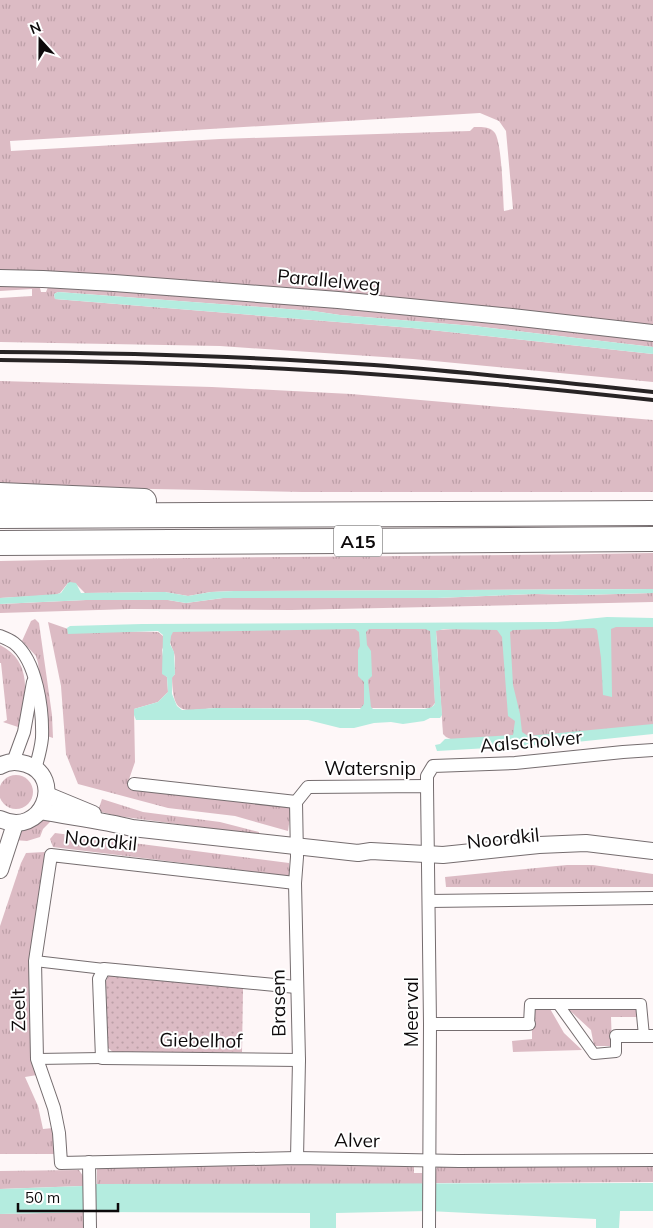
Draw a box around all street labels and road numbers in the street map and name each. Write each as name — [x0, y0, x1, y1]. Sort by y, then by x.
street label: Parallelweg — [276, 264, 382, 296]
road number: A15 — [334, 526, 382, 556]
street label: Aalscholver — [479, 725, 583, 757]
street label: Watersnip — [324, 756, 416, 780]
street label: Noordkil — [465, 822, 541, 854]
street label: Noordkil — [63, 824, 139, 856]
street label: Brasem — [265, 969, 291, 1037]
street label: Meerval — [399, 977, 423, 1047]
street label: Zeelt — [6, 988, 30, 1032]
street label: Giebelhof — [159, 1027, 243, 1053]
street label: Alver — [334, 1128, 380, 1152]

